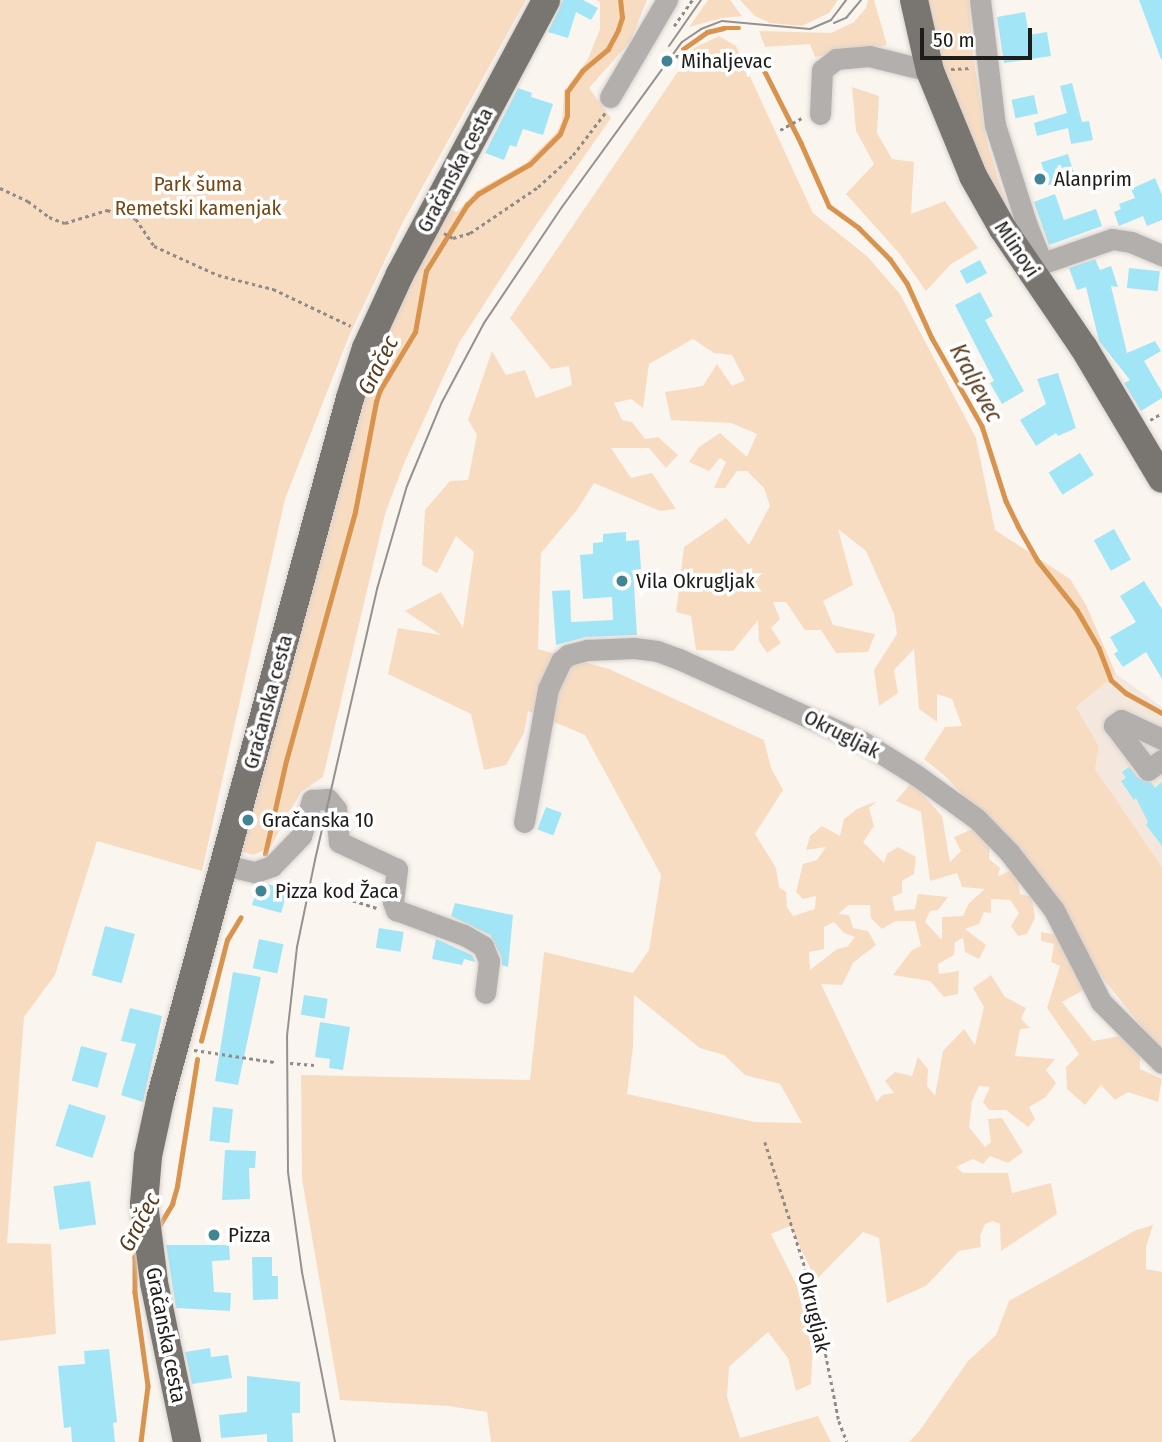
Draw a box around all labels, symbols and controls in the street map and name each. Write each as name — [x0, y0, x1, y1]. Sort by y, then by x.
scale bar — [924, 14, 1036, 58]
text: 50 m — [933, 27, 975, 53]
place label: Mihaljevac — [681, 48, 772, 74]
marker: Mihaljevac — [659, 53, 675, 69]
street label: Gračanska cesta — [412, 103, 498, 237]
place label: Alanprim — [1054, 166, 1132, 192]
park label: Park šuma Remetski kamenjak — [115, 171, 281, 221]
marker: Alanprim — [1032, 171, 1048, 187]
street label: Mlinovi — [989, 216, 1045, 282]
water label: Gračec — [352, 331, 404, 399]
water label: Kraljevec — [944, 339, 1008, 427]
place label: Vila Okrugljak — [636, 568, 755, 594]
marker: Vila Okrugljak — [614, 573, 630, 589]
street label: Gračanska cesta — [238, 632, 298, 772]
street label: Okrugljak — [800, 704, 884, 764]
place label: Gračanska 10 — [262, 807, 374, 833]
marker: Gračanska 10 — [240, 812, 256, 828]
place label: Pizza kod Žaca — [275, 878, 399, 904]
marker: Pizza kod Žaca — [253, 883, 269, 899]
water label: Gračec — [112, 1188, 166, 1256]
place label: Pizza — [228, 1222, 271, 1248]
marker: Pizza — [206, 1227, 222, 1243]
street label: Gračanska cesta — [140, 1265, 192, 1405]
street label: Okrugljak — [792, 1269, 836, 1355]

